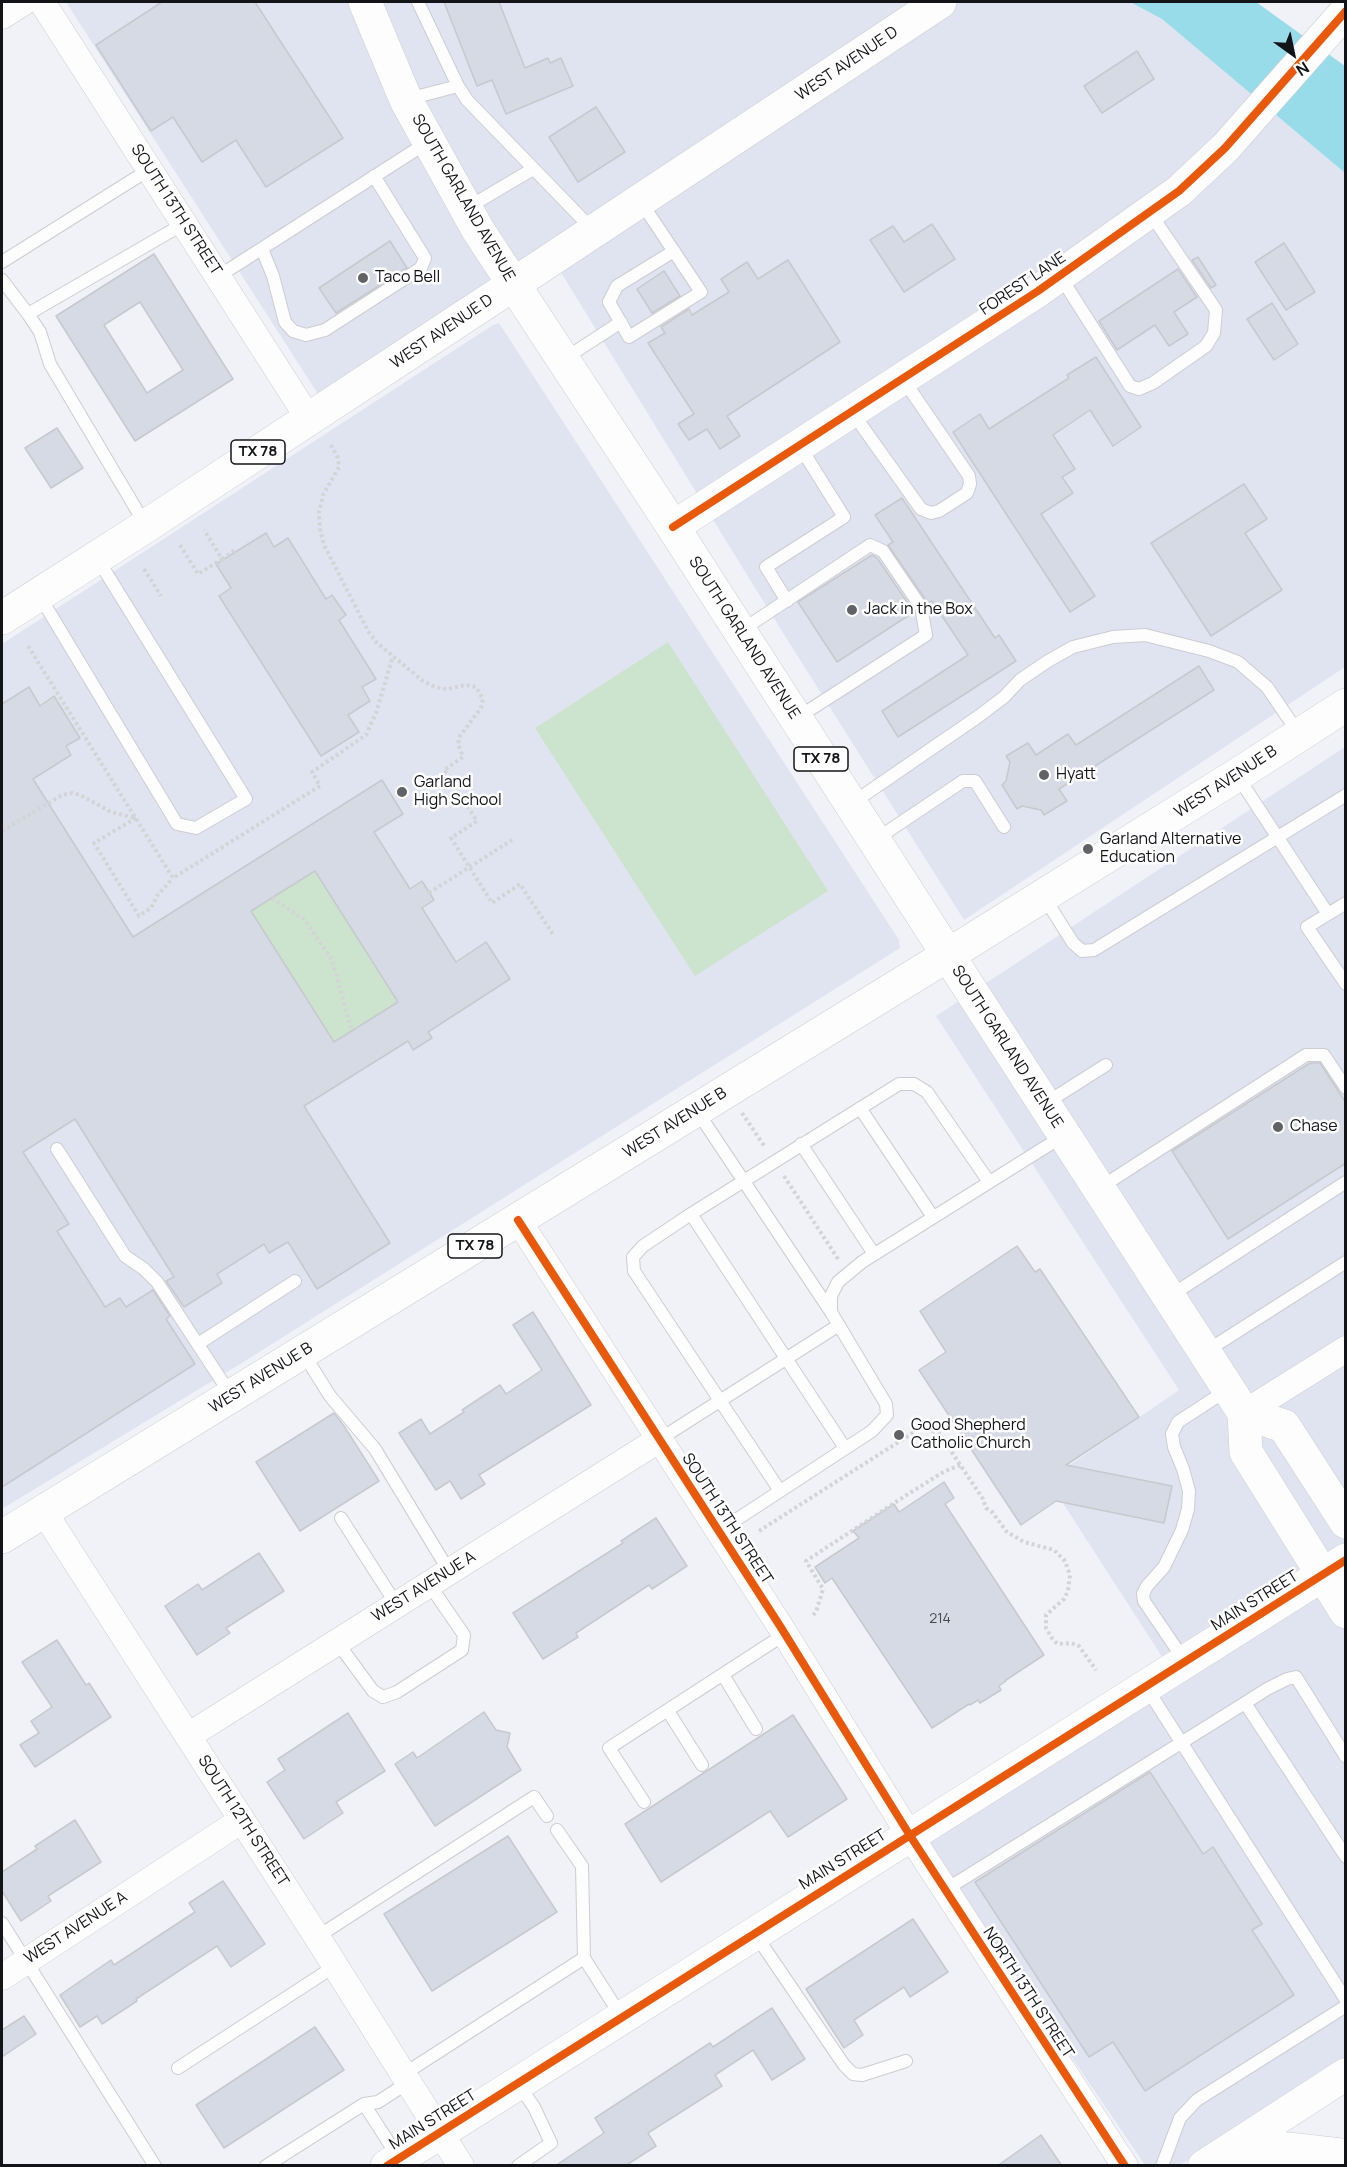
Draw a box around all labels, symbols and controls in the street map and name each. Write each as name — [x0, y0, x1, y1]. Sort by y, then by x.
street label: WEST AVENUE D — [792, 23, 902, 105]
north arrow — [1263, 24, 1323, 84]
text: N — [1292, 57, 1314, 81]
street label: SOUTH GARLAND AVENUE — [407, 111, 519, 285]
street label: SOUTH 13TH STREET — [126, 141, 226, 279]
street label: FOREST LANE — [976, 248, 1070, 320]
place label: Taco Bell — [375, 268, 440, 288]
marker: Taco Bell — [356, 271, 370, 285]
street label: WEST AVENUE D — [387, 291, 497, 373]
road number: TX 78 — [231, 440, 285, 464]
street label: SOUTH GARLAND AVENUE — [684, 553, 804, 723]
place label: Jack in the Box — [864, 600, 973, 620]
marker: Jack in the Box — [845, 603, 859, 617]
street label: WEST AVENUE B — [1171, 742, 1281, 822]
road number: TX 78 — [794, 747, 848, 771]
place label: Hyatt — [1056, 765, 1096, 785]
marker: Hyatt — [1037, 768, 1051, 782]
place label: Garland High School — [414, 773, 502, 811]
marker: Garland High School — [395, 785, 409, 799]
place label: Garland Alternative Education — [1100, 830, 1241, 868]
marker: Garland Alternative Education — [1081, 842, 1095, 856]
street label: SOUTH GARLAND AVENUE — [947, 962, 1067, 1132]
street label: WEST AVENUE B — [620, 1083, 730, 1163]
place label: Chase — [1290, 1117, 1338, 1137]
marker: Chase — [1271, 1120, 1285, 1134]
road number: TX 78 — [448, 1234, 502, 1258]
street label: WEST AVENUE B — [206, 1338, 316, 1418]
place label: Good Shepherd Catholic Church — [911, 1416, 1031, 1454]
marker: Good Shepherd Catholic Church — [892, 1428, 906, 1442]
street label: SOUTH 13TH STREET — [677, 1450, 777, 1588]
street label: WEST AVENUE A — [369, 1547, 479, 1627]
street label: MAIN STREET — [1208, 1567, 1302, 1635]
house number: 214 — [929, 1611, 951, 1627]
street label: SOUTH 12TH STREET — [193, 1752, 293, 1890]
street label: MAIN STREET — [796, 1826, 890, 1894]
street label: WEST AVENUE A — [21, 1888, 131, 1968]
street label: NORTH 13TH STREET — [978, 1924, 1078, 2062]
street label: MAIN STREET — [386, 2086, 480, 2154]

